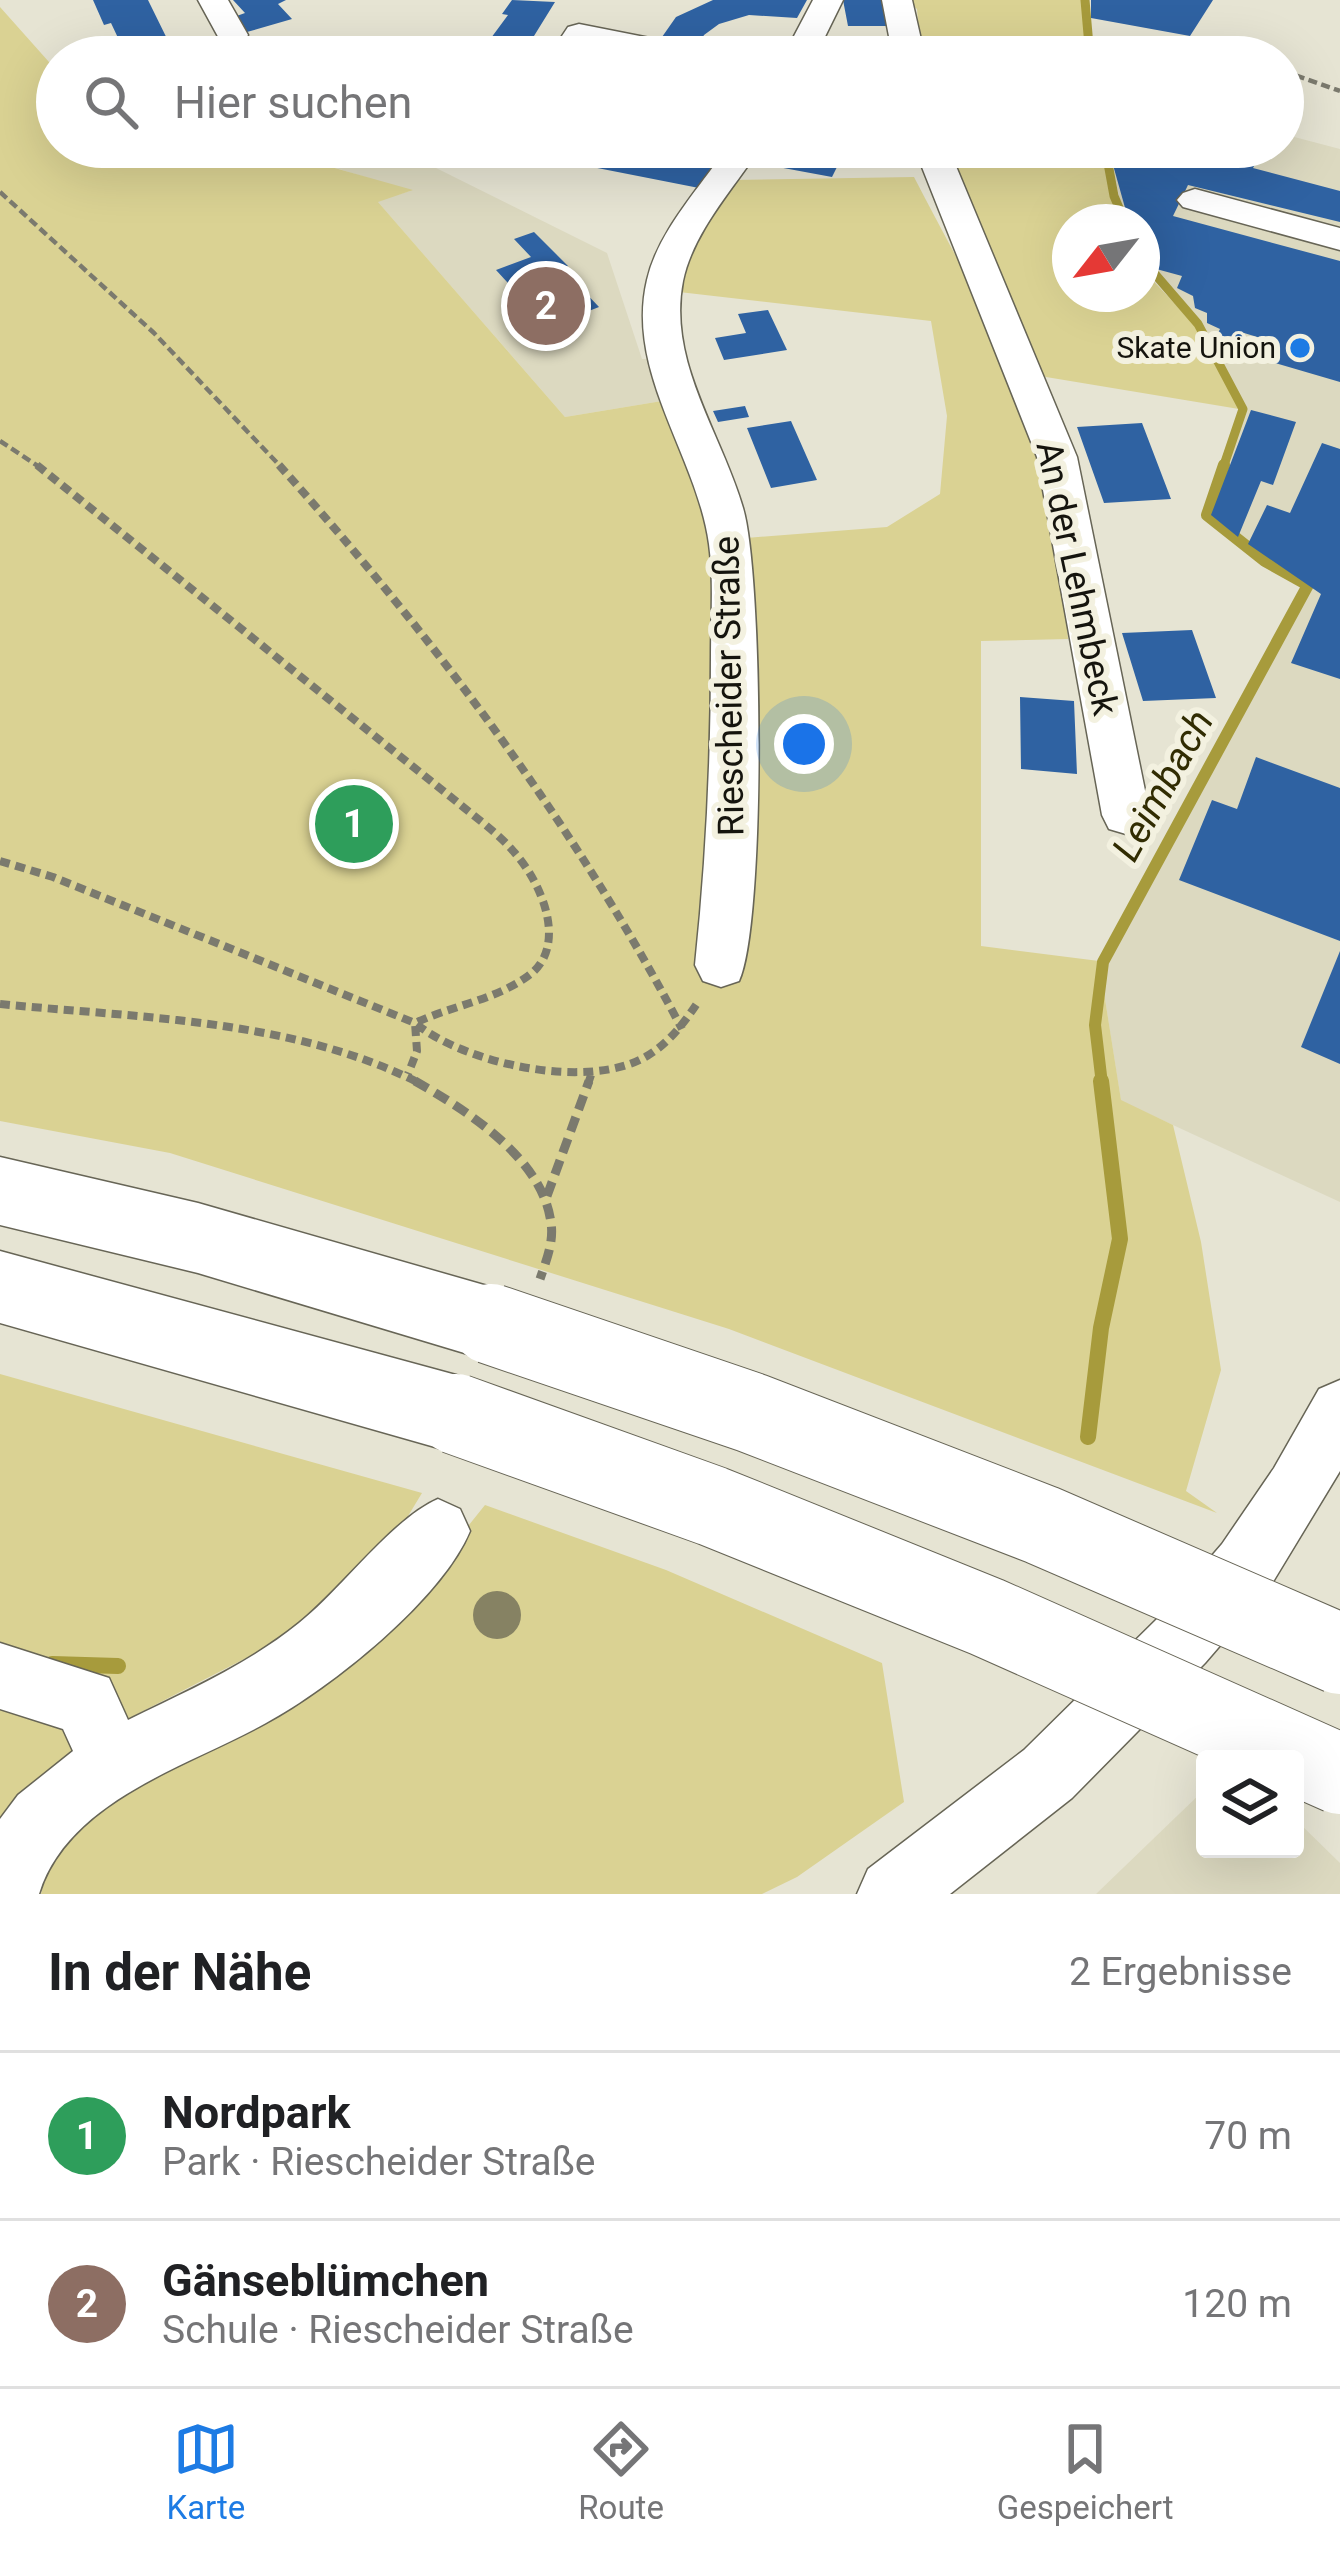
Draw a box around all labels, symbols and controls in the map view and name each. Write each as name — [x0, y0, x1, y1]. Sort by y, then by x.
search box — [36, 36, 1304, 168]
icon: search — [78, 69, 144, 135]
text: Hier suchen — [174, 76, 412, 129]
north arrow — [1052, 204, 1160, 312]
pin: 2 — [507, 261, 585, 351]
place label: Skate Union — [1117, 330, 1276, 365]
marker: Skate Union — [1287, 335, 1313, 361]
street label: An der Lehmbeck — [1027, 437, 1127, 720]
street label: Riescheider Straße — [705, 535, 753, 837]
water label: Leimbach — [1103, 702, 1223, 869]
your location — [774, 714, 834, 774]
pin: 1 — [315, 779, 393, 869]
map controls — [1196, 1750, 1304, 1858]
button: layers — [1196, 1750, 1304, 1858]
text: In der Nähe — [48, 1943, 311, 2002]
text: 2 Ergebnisse — [1069, 1949, 1292, 1995]
text: Nordpark — [162, 2086, 350, 2139]
text: 1 — [76, 2113, 98, 2159]
text: 70 m — [1204, 2113, 1292, 2159]
text: Park · Riescheider Straße — [162, 2139, 596, 2185]
text: Gänseblümchen — [162, 2254, 489, 2307]
text: 2 — [76, 2281, 98, 2327]
text: 120 m — [1182, 2281, 1292, 2327]
text: Schule · Riescheider Straße — [162, 2307, 634, 2353]
tab: Karte — [166, 2416, 245, 2527]
tab: Route — [578, 2416, 664, 2527]
tab: Gespeichert — [997, 2416, 1174, 2527]

